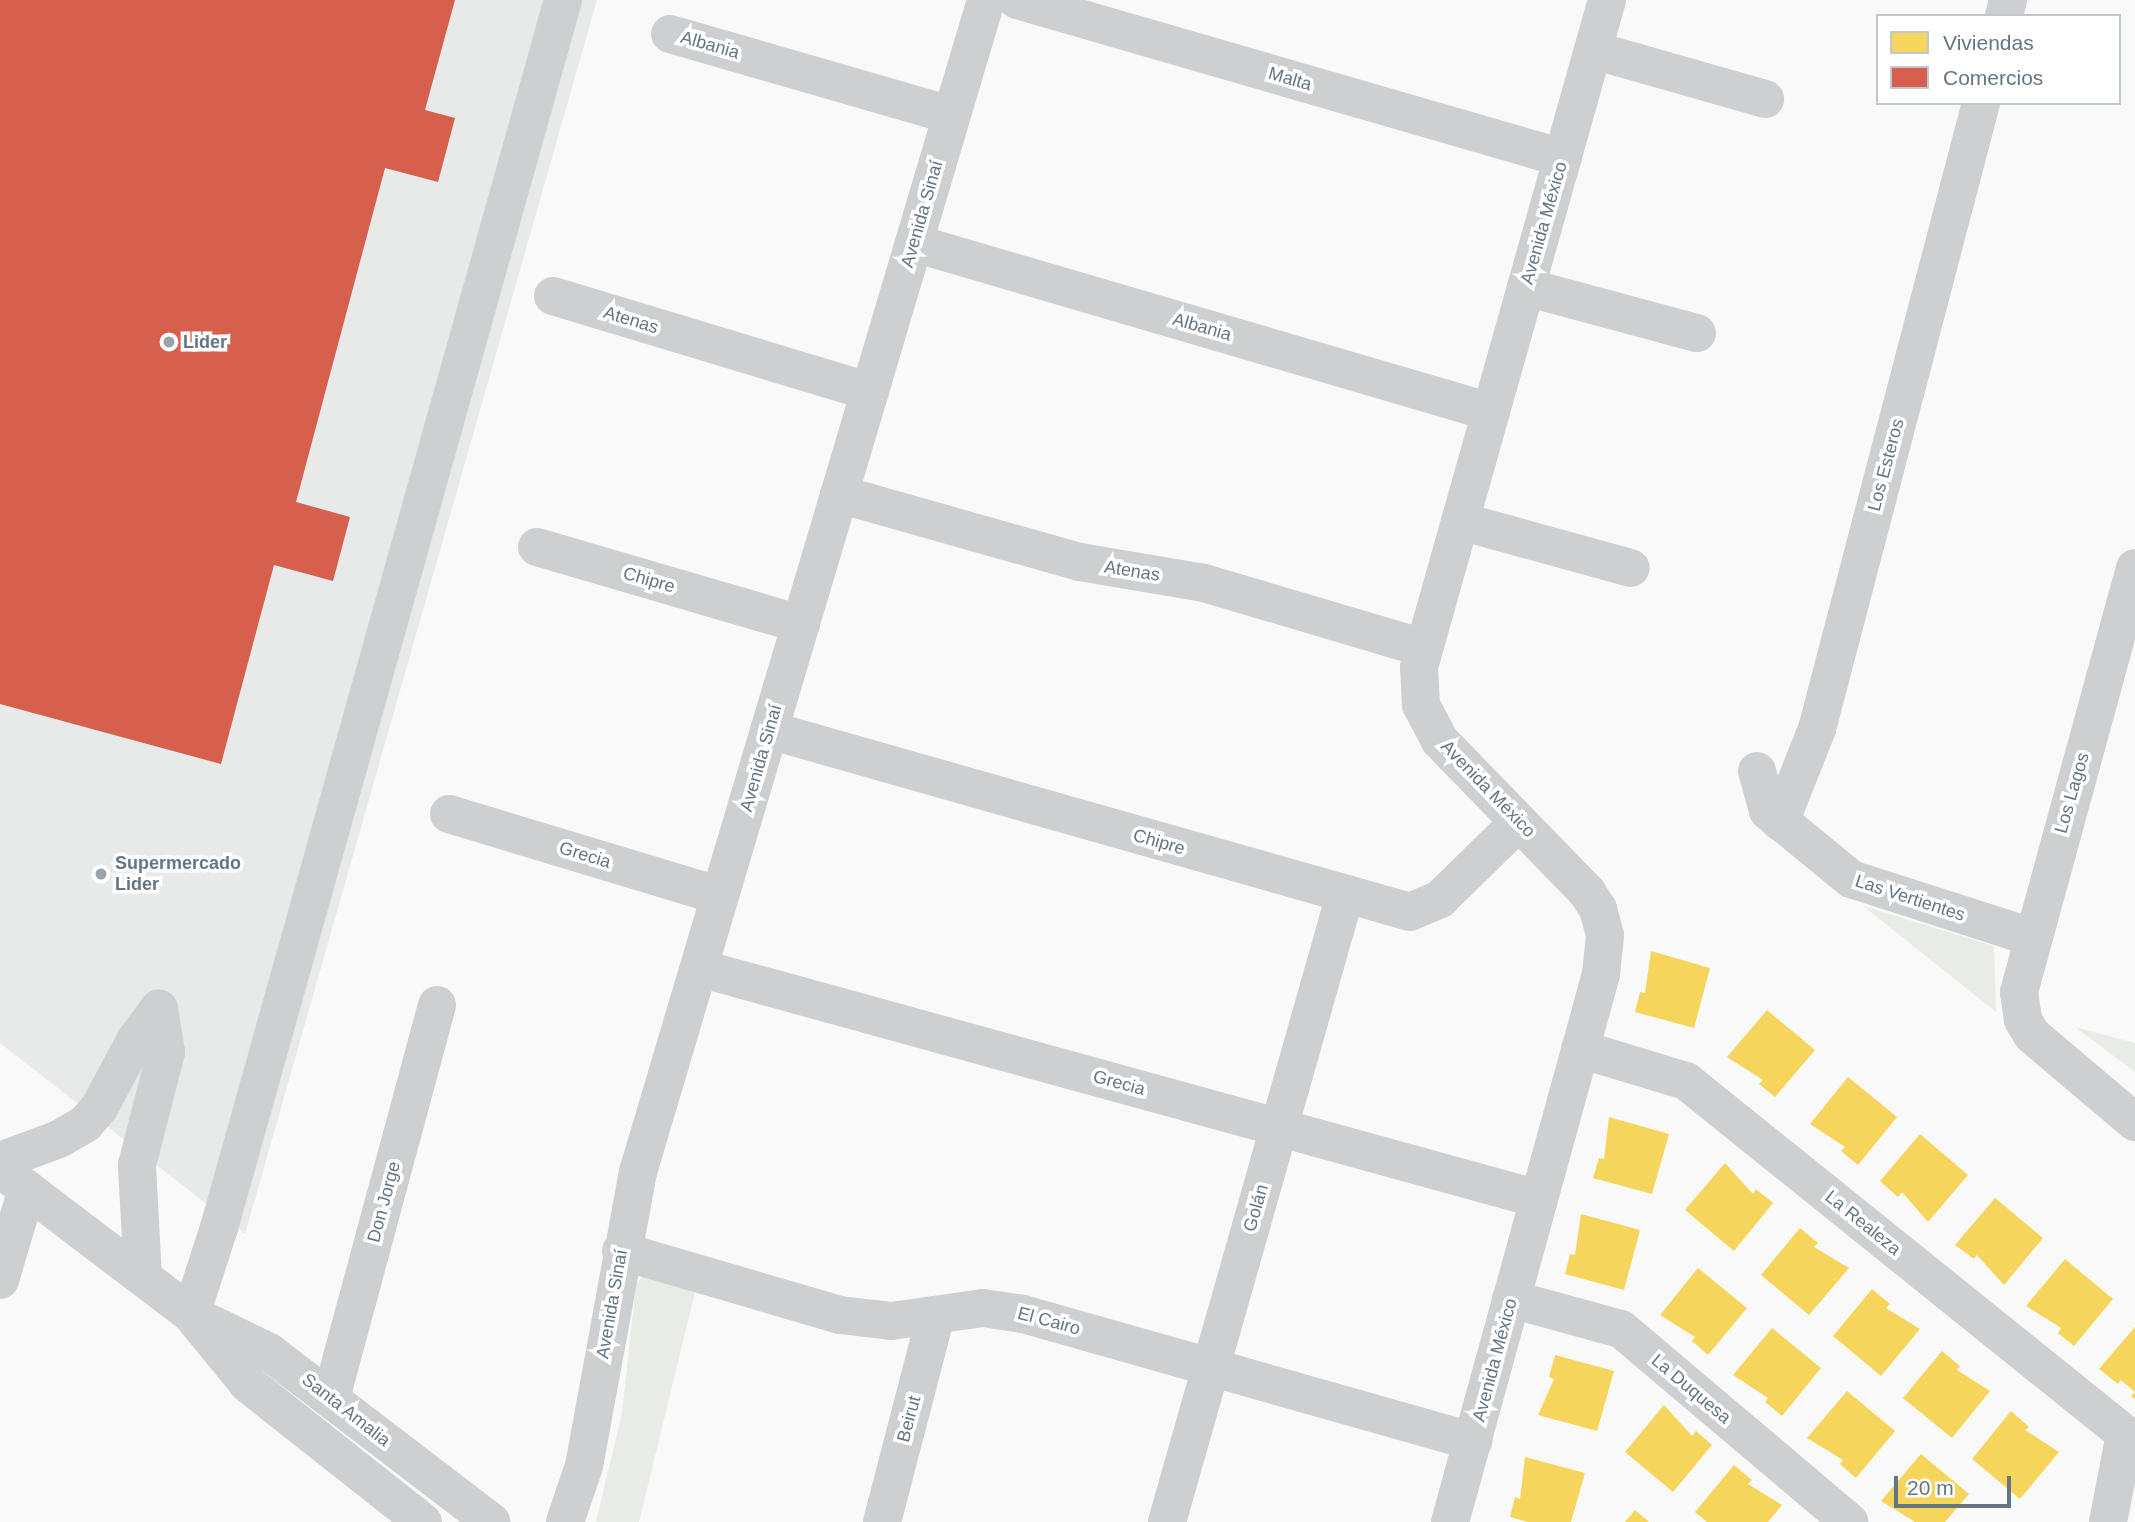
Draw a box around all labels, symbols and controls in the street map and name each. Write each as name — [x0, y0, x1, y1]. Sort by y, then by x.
legend — [1876, 14, 2121, 105]
street label: Albania — [678, 26, 742, 64]
text: Viviendas — [1943, 31, 2034, 54]
street label: Malta — [1266, 63, 1314, 95]
text: Comercios — [1943, 66, 2043, 89]
street label: Avenida Sinaí — [896, 158, 948, 270]
street label: Avenida México — [1516, 159, 1572, 287]
street label: Atenas — [601, 301, 661, 339]
street label: Albania — [1170, 308, 1234, 346]
place label: Lider — [183, 331, 227, 353]
marker: Lider — [161, 334, 177, 350]
street label: Los Esteros — [1863, 416, 1909, 514]
street label: Atenas — [1103, 556, 1161, 586]
street label: Chipre — [621, 562, 677, 598]
street label: Avenida Sinaí — [735, 702, 787, 814]
street label: Avenida México — [1436, 736, 1540, 842]
street label: Los Lagos — [2050, 750, 2094, 836]
street label: Chipre — [1131, 824, 1187, 860]
street label: Grecia — [556, 837, 614, 873]
place label: Supermercado Lider — [115, 853, 241, 896]
marker: Supermercado Lider — [93, 866, 109, 882]
street label: Las Vertientes — [1852, 870, 1968, 926]
street label: Grecia — [1091, 1066, 1147, 1100]
street label: Don Jorge — [363, 1159, 405, 1245]
street label: Golán — [1239, 1182, 1273, 1234]
street label: La Realeza — [1821, 1186, 1905, 1260]
street label: Avenida Sinaí — [592, 1248, 632, 1360]
street label: Avenida México — [1468, 1296, 1522, 1424]
street label: El Cairo — [1015, 1302, 1083, 1340]
street label: La Duquesa — [1647, 1350, 1735, 1428]
street label: Santa Amalia — [297, 1369, 395, 1451]
street label: Beirut — [892, 1393, 926, 1445]
scale bar — [1897, 1462, 2014, 1506]
text: 20 m — [1907, 1476, 1954, 1499]

